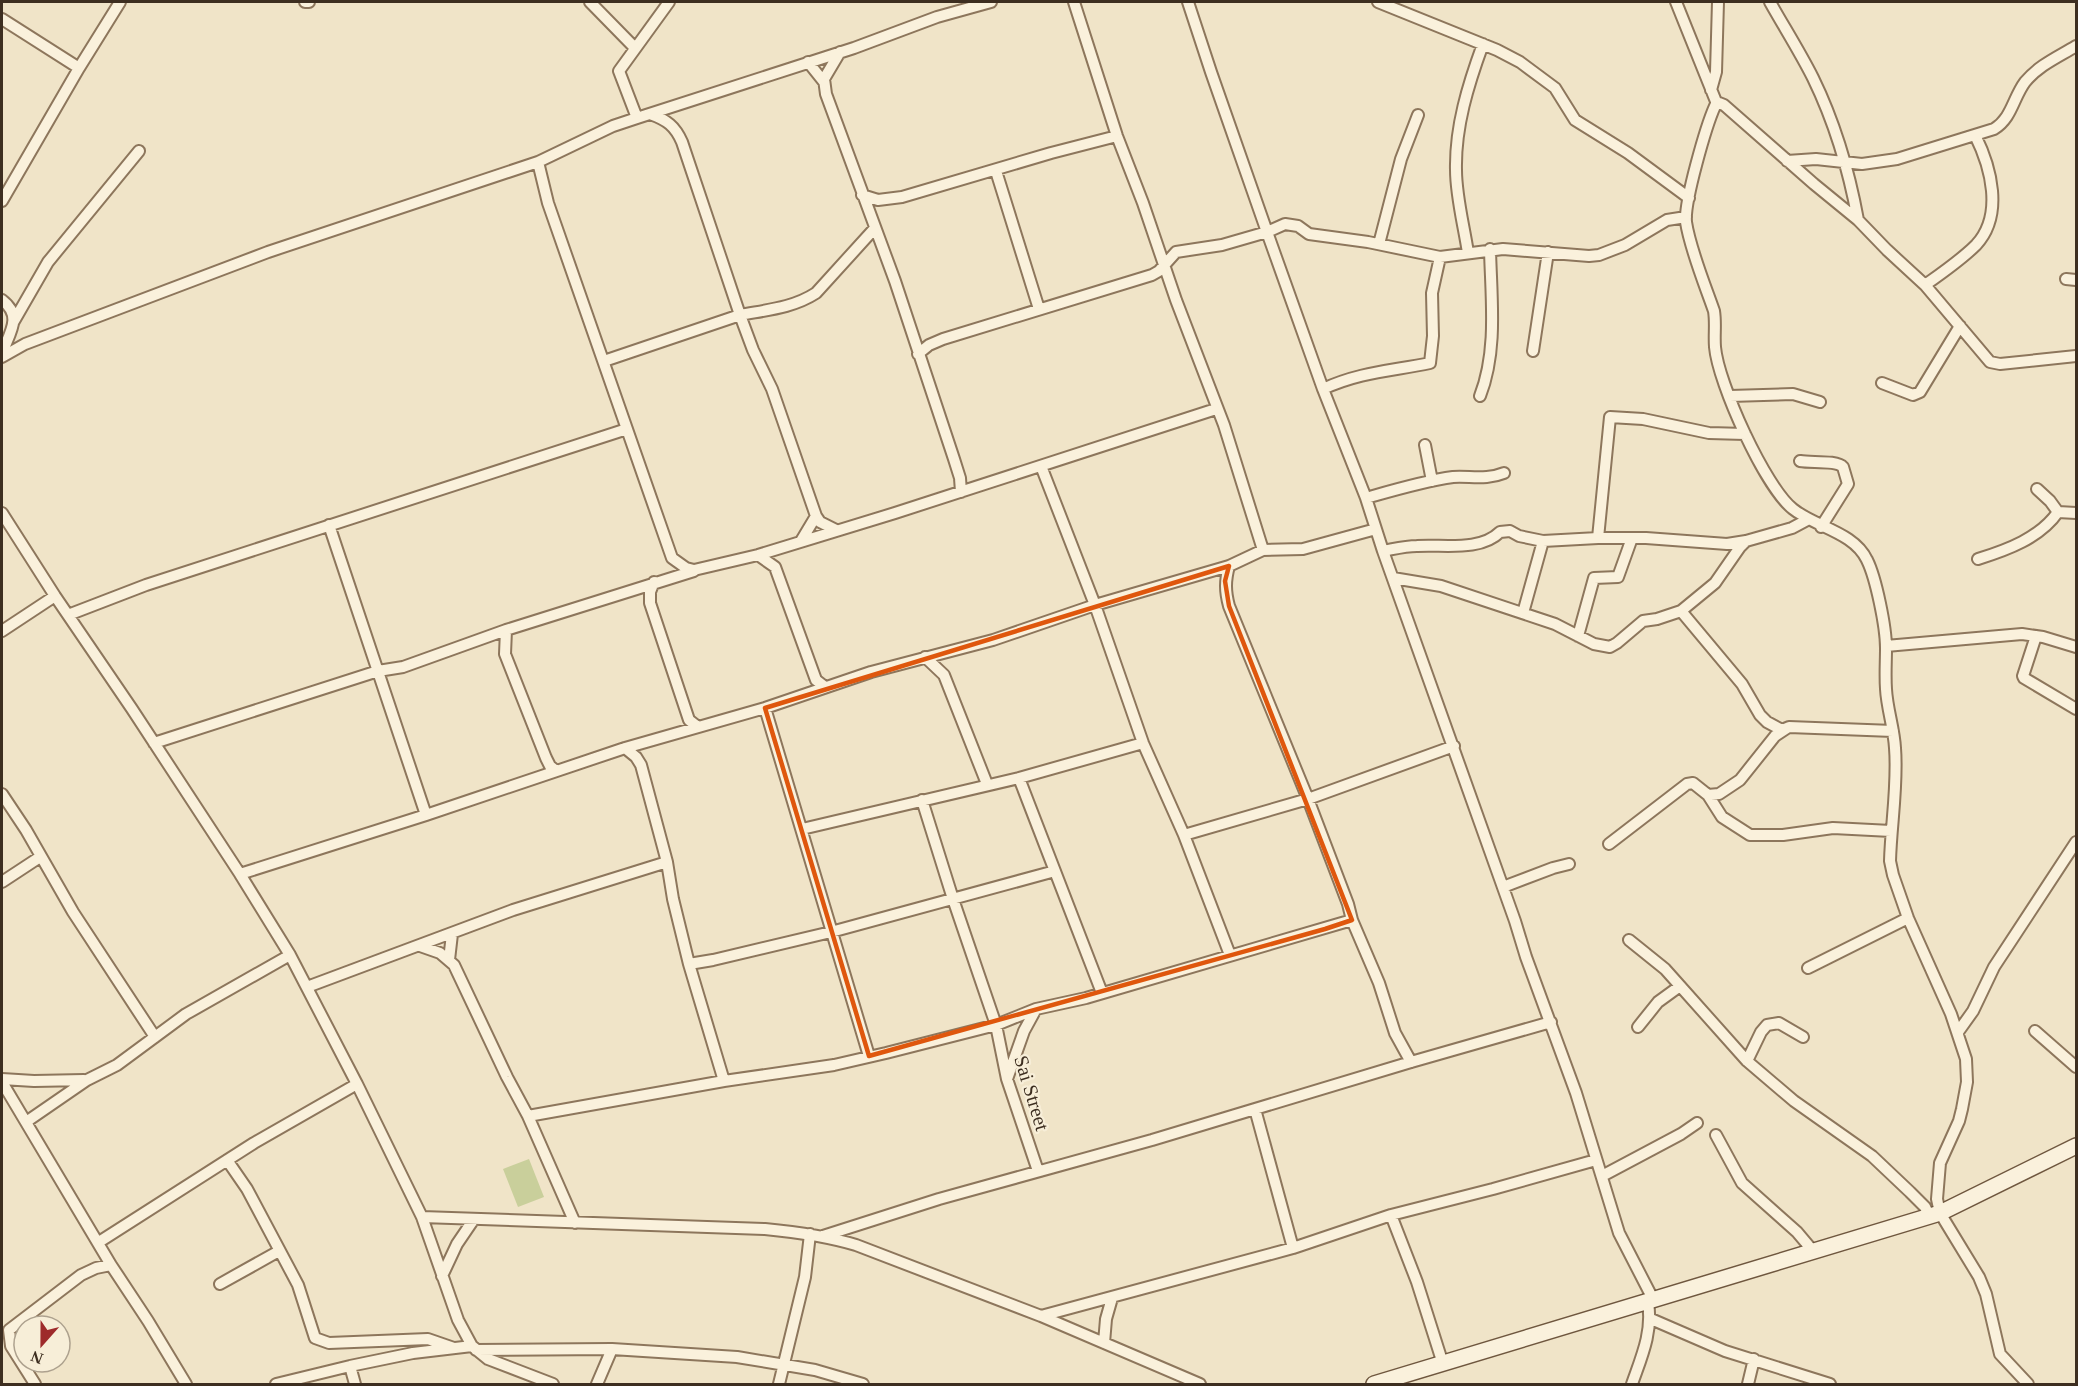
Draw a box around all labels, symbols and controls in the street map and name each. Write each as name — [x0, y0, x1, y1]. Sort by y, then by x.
street label: Sai Street — [1010, 1053, 1054, 1134]
north arrow — [12, 1314, 72, 1374]
text: N — [28, 1347, 45, 1368]

